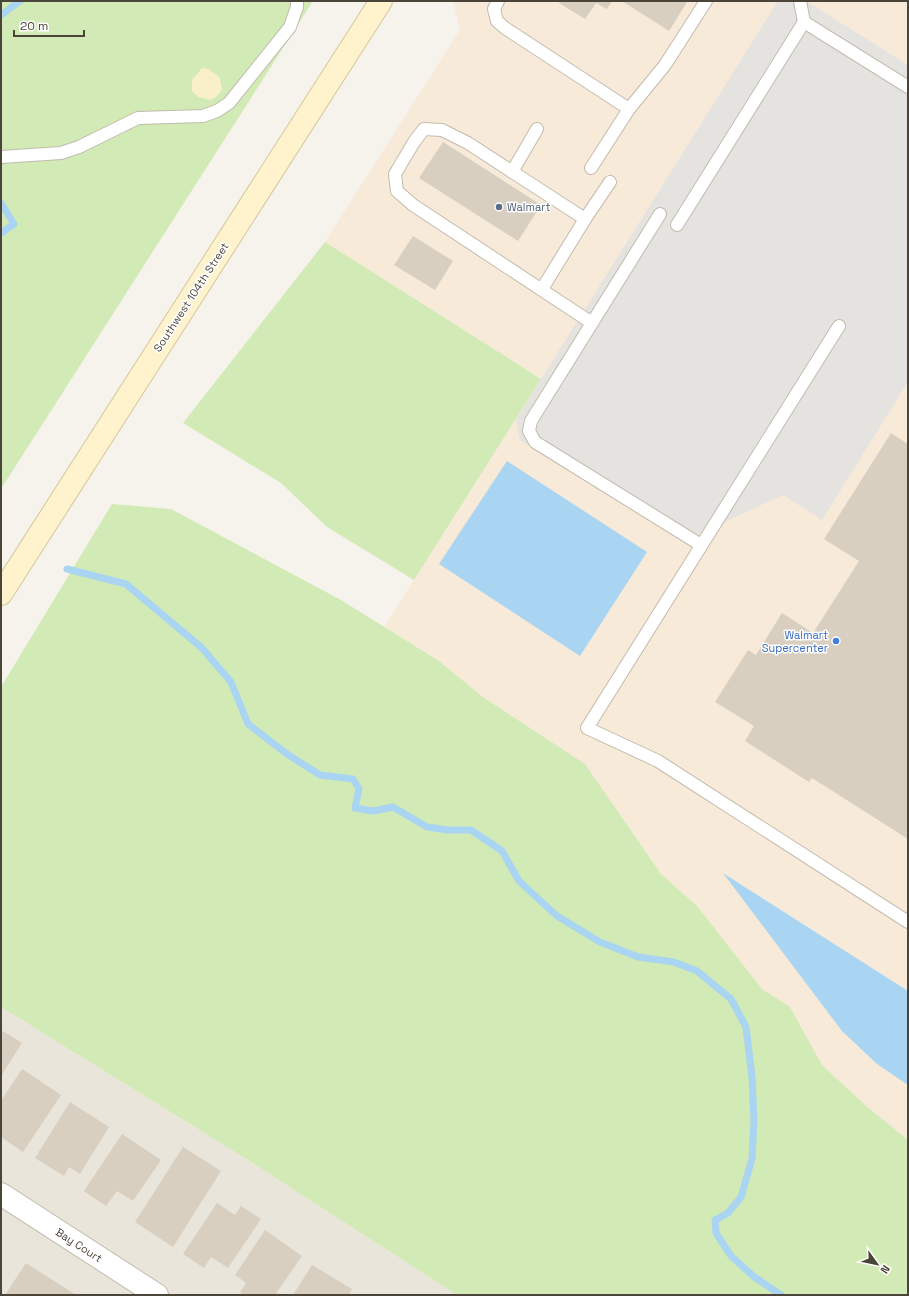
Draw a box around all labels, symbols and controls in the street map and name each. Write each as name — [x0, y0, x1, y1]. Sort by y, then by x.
scale bar — [14, 12, 84, 38]
text: 20 m — [20, 18, 48, 34]
place label: Walmart — [507, 200, 551, 214]
marker: Walmart — [494, 202, 504, 212]
street label: Southwest 104th Street — [150, 240, 232, 354]
place label: Walmart Supercenter — [762, 628, 828, 655]
marker: Walmart Supercenter — [831, 636, 841, 646]
street label: Bay Court — [53, 1225, 105, 1265]
north arrow — [857, 1244, 897, 1284]
text: N — [878, 1263, 893, 1276]

